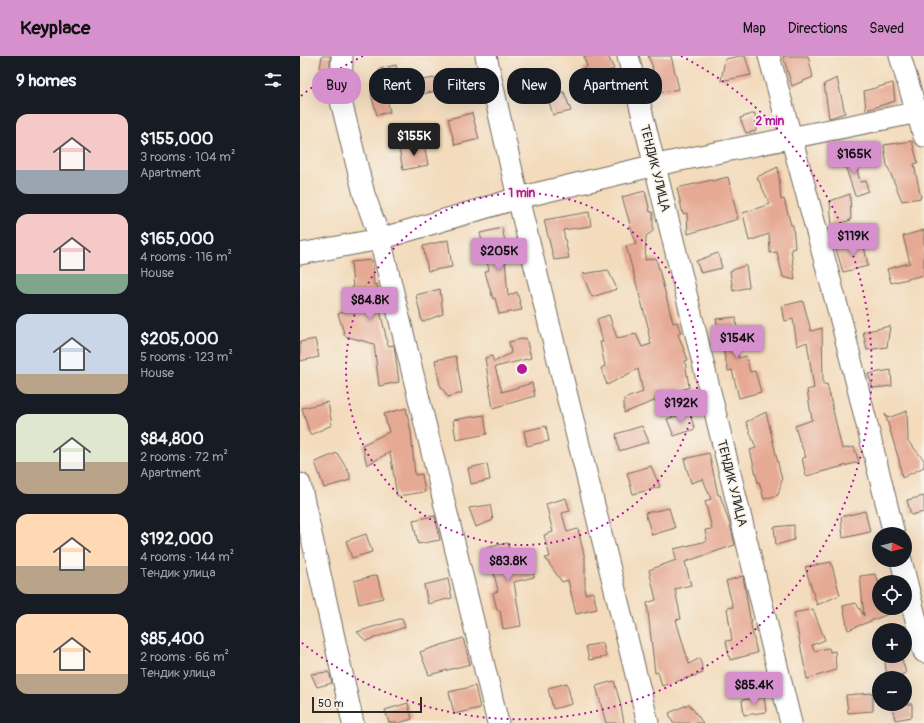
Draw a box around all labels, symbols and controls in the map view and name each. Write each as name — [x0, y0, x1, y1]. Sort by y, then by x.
text: Keyplace — [20, 16, 90, 40]
text: Map — [743, 20, 766, 37]
text: Directions — [788, 20, 847, 37]
text: Saved — [869, 20, 904, 37]
chip: Buy — [312, 68, 361, 104]
chip: Rent — [369, 68, 425, 104]
chip: Filters — [433, 68, 499, 104]
chip: New — [507, 68, 561, 104]
chip: Apartment — [569, 68, 662, 104]
icon: filters — [262, 69, 284, 91]
text: 9 homes — [16, 70, 76, 91]
text: 2 min — [756, 114, 785, 129]
pin: $155K — [386, 123, 442, 157]
street label: ТЕНДИК УЛИЦА — [636, 123, 674, 214]
text: $155,000 — [140, 128, 213, 149]
text: $155K — [397, 128, 431, 144]
icon: home — [48, 130, 96, 178]
pin: $165K — [826, 141, 882, 175]
text: $165K — [837, 146, 871, 162]
text: 3 rooms · 104 m² — [140, 149, 235, 165]
text: Apartment — [140, 165, 201, 181]
text: 1 min — [509, 186, 536, 201]
pin: $119K — [825, 223, 881, 257]
text: $165,000 — [140, 228, 214, 249]
text: $119K — [837, 228, 869, 244]
icon: home — [48, 230, 96, 278]
pin: $205K — [471, 238, 527, 272]
text: $205K — [480, 243, 518, 259]
text: 4 rooms · 116 m² — [140, 249, 232, 265]
text: House — [140, 265, 174, 281]
pin: $84.8K — [337, 287, 403, 321]
text: $84.8K — [351, 292, 389, 308]
pin: $154K — [709, 325, 765, 359]
text: $205,000 — [140, 328, 219, 349]
icon: home — [48, 330, 96, 378]
text: $154K — [720, 330, 754, 346]
text: 5 rooms · 123 m² — [140, 349, 233, 365]
centre of rings — [515, 362, 529, 376]
text: House — [140, 365, 174, 381]
pin: $192K — [653, 390, 709, 424]
text: $192K — [664, 395, 698, 411]
text: $84,800 — [140, 428, 204, 449]
icon: home — [48, 430, 96, 478]
street label: ТЕНДИК УЛИЦА — [713, 438, 751, 529]
text: 2 rooms · 72 m² — [140, 449, 228, 465]
text: Apartment — [140, 465, 201, 481]
north arrow — [872, 527, 912, 567]
map controls — [872, 527, 912, 711]
text: $192,000 — [140, 528, 213, 549]
icon: home — [48, 530, 96, 578]
pin: $83.8K — [475, 548, 541, 582]
text: 4 rooms · 144 m² — [140, 549, 234, 565]
text: $83.8K — [489, 553, 527, 569]
text: Тендик улица — [140, 565, 216, 581]
button: locate — [872, 575, 912, 615]
button: + — [872, 623, 912, 663]
text: $85,400 — [140, 628, 204, 649]
icon: home — [48, 630, 96, 678]
text: 2 rooms · 66 m² — [140, 649, 229, 665]
text: Тендик улица — [140, 665, 216, 681]
button: − — [872, 671, 912, 711]
pin: $85.4K — [721, 672, 787, 706]
text: $85.4K — [735, 677, 773, 693]
scale bar — [312, 695, 422, 714]
text: 50 m — [318, 697, 344, 710]

